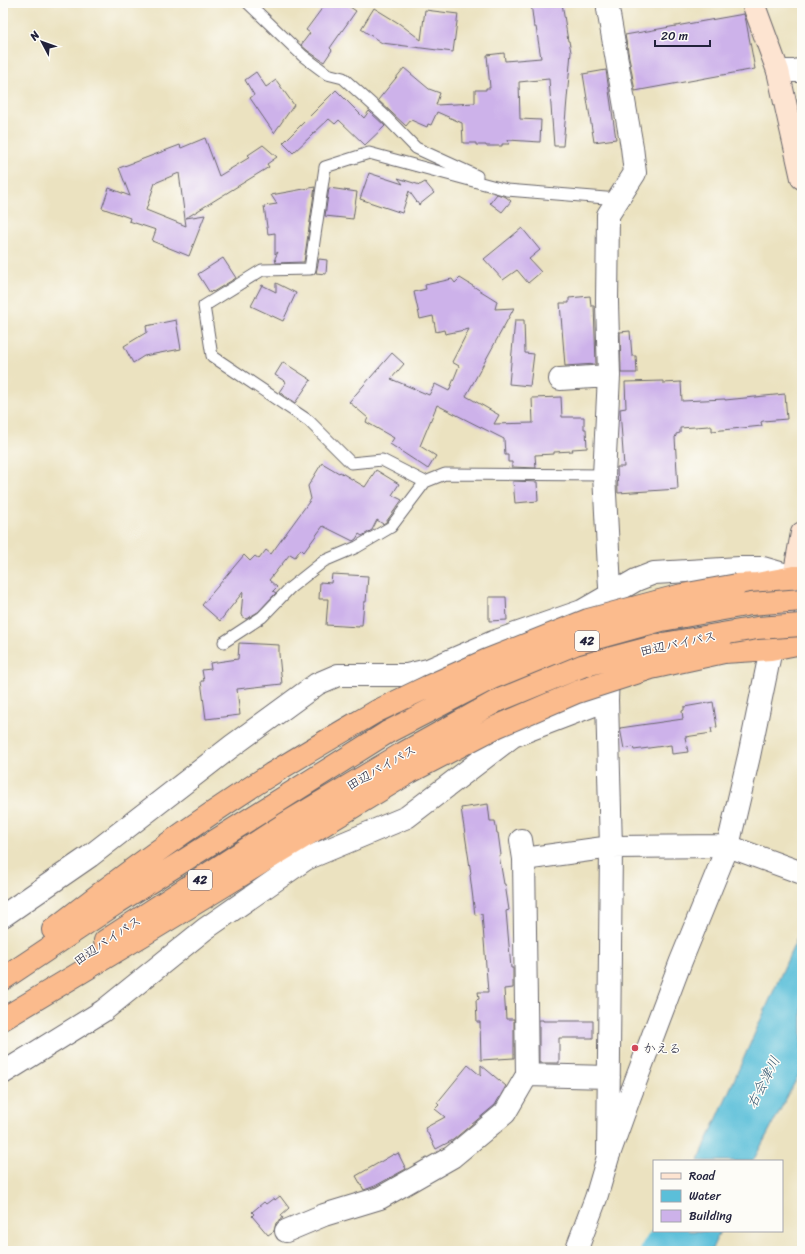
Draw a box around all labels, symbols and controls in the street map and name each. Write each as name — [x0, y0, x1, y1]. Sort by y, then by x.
north arrow — [22, 22, 62, 62]
scale bar — [655, 22, 710, 48]
text: 20 m — [661, 25, 688, 47]
text: N — [25, 26, 45, 46]
street label: 田辺バイパス — [638, 624, 719, 663]
road number: 42 — [575, 631, 599, 651]
street label: 田辺バイパス — [342, 738, 421, 797]
road number: 42 — [188, 870, 212, 890]
street label: 田辺バイパス — [69, 909, 146, 972]
place label: かえる — [643, 1037, 681, 1060]
marker: かえる — [630, 1043, 640, 1053]
water label: 右会津川 — [740, 1052, 787, 1113]
legend — [653, 1160, 783, 1232]
text: Road — [689, 1165, 716, 1187]
text: Water — [689, 1185, 722, 1207]
text: Building — [689, 1205, 732, 1227]

